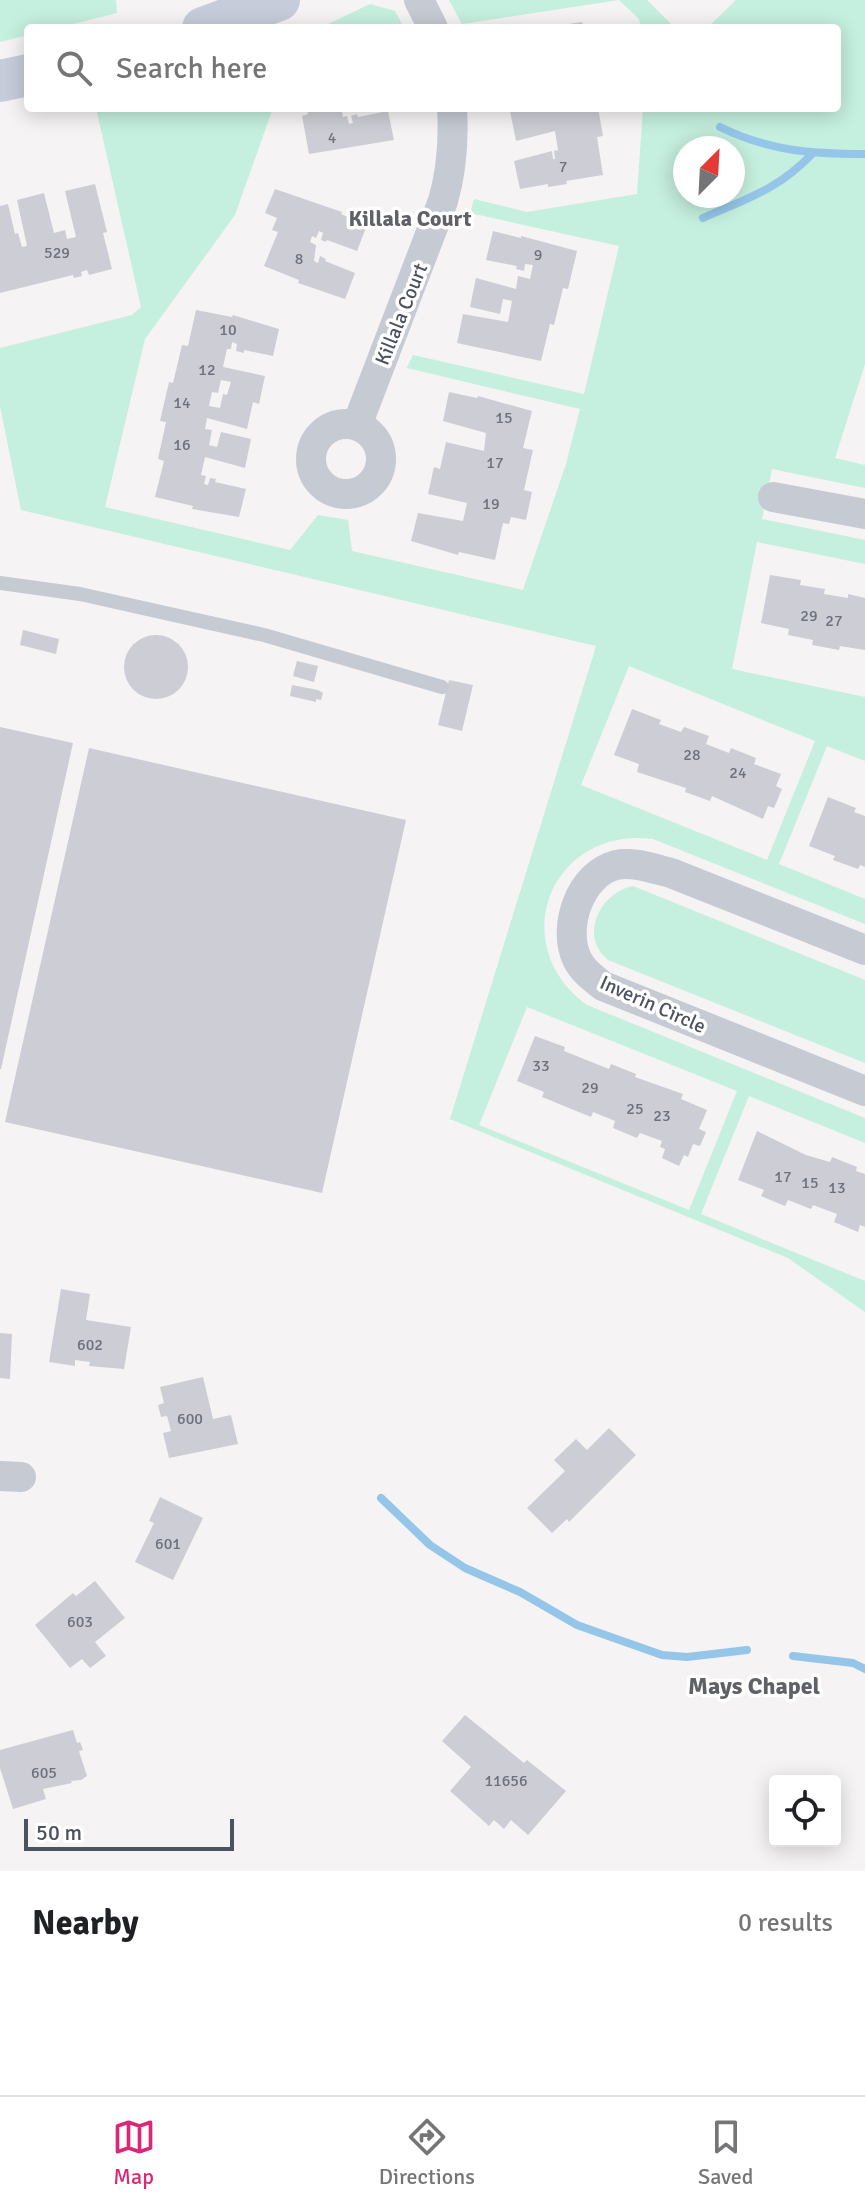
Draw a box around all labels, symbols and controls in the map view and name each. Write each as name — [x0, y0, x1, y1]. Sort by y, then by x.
search box — [24, 24, 841, 112]
icon: search — [52, 46, 96, 90]
text: Search here — [116, 50, 267, 87]
house number: 4 — [328, 128, 337, 148]
north arrow — [673, 136, 745, 208]
house number: 7 — [559, 157, 567, 177]
district label: Killala Court — [349, 205, 471, 232]
house number: 529 — [44, 243, 70, 263]
house number: 9 — [534, 245, 542, 265]
house number: 8 — [295, 249, 303, 269]
street label: Killala Court — [370, 260, 433, 369]
house number: 10 — [219, 320, 237, 340]
house number: 12 — [198, 360, 216, 380]
house number: 14 — [173, 393, 191, 413]
house number: 15 — [495, 408, 513, 428]
house number: 16 — [173, 435, 191, 455]
house number: 17 — [486, 453, 504, 473]
house number: 19 — [482, 494, 500, 514]
house number: 29 — [800, 606, 818, 626]
house number: 27 — [825, 611, 843, 631]
house number: 28 — [683, 745, 701, 765]
house number: 24 — [729, 763, 747, 783]
street label: Inverin Circle — [596, 970, 710, 1039]
house number: 33 — [532, 1056, 550, 1076]
house number: 29 — [581, 1078, 599, 1098]
house number: 25 — [626, 1099, 644, 1119]
house number: 23 — [653, 1106, 671, 1126]
house number: 17 — [774, 1167, 792, 1187]
house number: 15 — [801, 1173, 819, 1193]
house number: 13 — [828, 1178, 846, 1198]
house number: 602 — [77, 1335, 103, 1355]
house number: 600 — [177, 1409, 203, 1429]
house number: 601 — [155, 1534, 181, 1554]
house number: 603 — [67, 1612, 93, 1632]
district label: Mays Chapel — [688, 1671, 821, 1701]
house number: 605 — [31, 1763, 57, 1783]
house number: 11656 — [484, 1771, 528, 1791]
map controls — [769, 1775, 841, 1847]
button: locate — [769, 1775, 841, 1847]
scale bar — [24, 1815, 234, 1851]
text: 50 m — [36, 1819, 82, 1846]
text: Nearby — [32, 1902, 139, 1944]
text: 0 results — [738, 1907, 833, 1939]
tab: Map — [112, 2115, 156, 2190]
tab: Directions — [379, 2115, 475, 2190]
tab: Saved — [698, 2115, 753, 2190]

